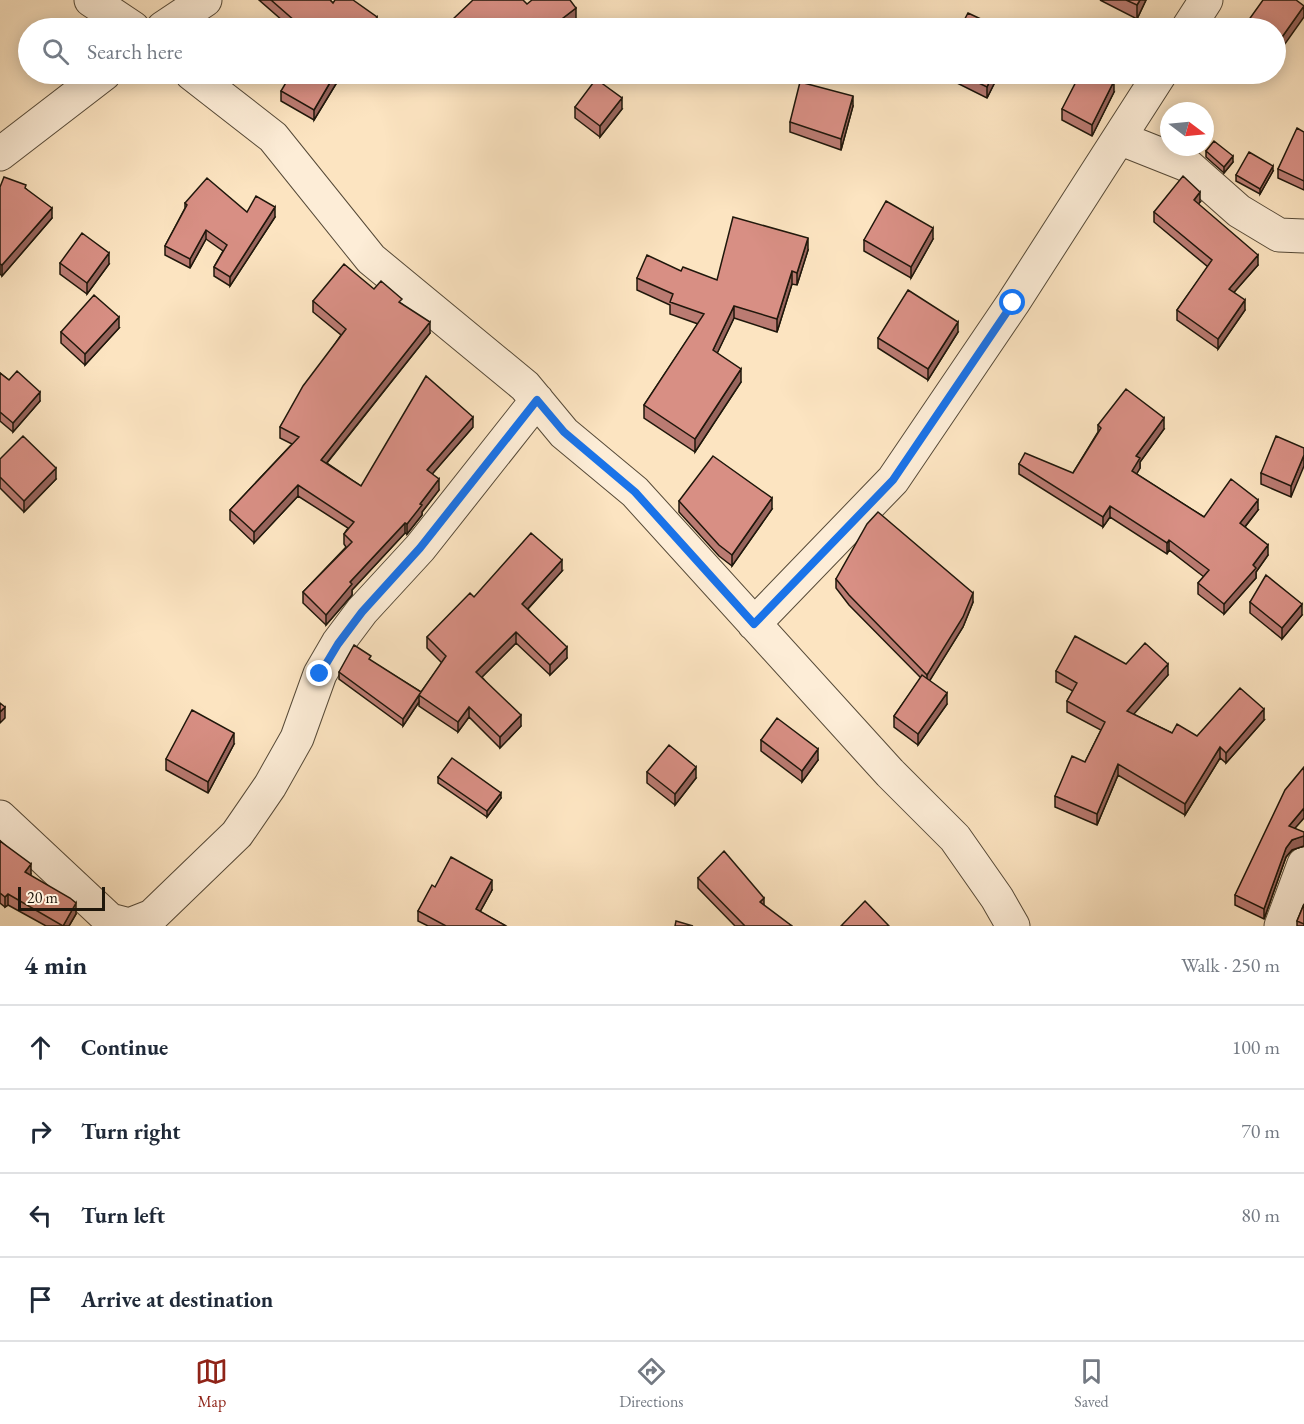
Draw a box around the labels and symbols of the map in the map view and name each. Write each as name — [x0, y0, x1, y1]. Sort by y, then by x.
north arrow — [1160, 102, 1214, 156]
route start — [999, 289, 1025, 315]
route end — [306, 660, 332, 686]
scale bar — [18, 884, 105, 912]

